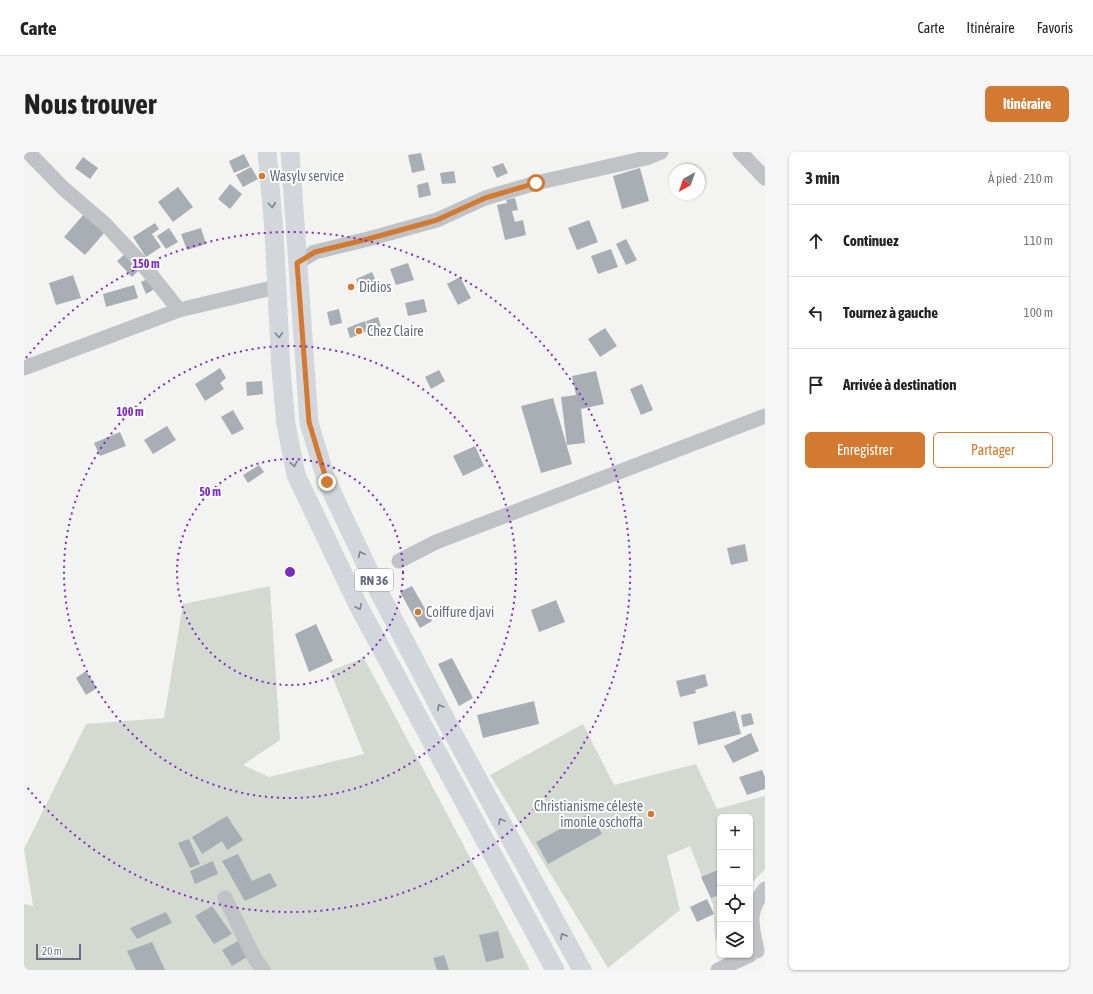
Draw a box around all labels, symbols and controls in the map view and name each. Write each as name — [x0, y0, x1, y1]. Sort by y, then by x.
text: Carte — [20, 17, 57, 39]
text: Carte — [918, 20, 945, 36]
text: Itinéraire — [967, 20, 1015, 36]
text: Favoris — [1037, 20, 1073, 36]
button: Itinéraire — [985, 86, 1069, 122]
text: Nous trouver — [24, 88, 156, 120]
north arrow — [669, 164, 705, 200]
place label: Wasylv service — [270, 168, 344, 184]
text: 3 min — [805, 168, 840, 188]
marker: Wasylv service — [257, 171, 267, 181]
text: À pied · 210 m — [988, 171, 1053, 186]
route start — [527, 174, 545, 192]
one-way arrow — [267, 202, 276, 208]
icon: ahead — [805, 230, 827, 252]
text: Continuez — [843, 232, 899, 249]
text: 110 m — [1024, 233, 1053, 248]
text: 150 m — [132, 257, 160, 271]
place label: Didios — [359, 279, 391, 295]
marker: Didios — [346, 282, 356, 292]
icon: left — [805, 302, 827, 324]
text: Tournez à gauche — [843, 304, 938, 321]
text: 100 m — [1024, 305, 1053, 320]
place label: Chez Claire — [367, 323, 424, 339]
marker: Chez Claire — [354, 326, 364, 336]
one-way arrow — [274, 332, 283, 338]
icon: arrive — [805, 374, 827, 396]
text: Arrivée à destination — [843, 376, 957, 393]
text: 100 m — [116, 405, 144, 419]
button: Enregistrer — [805, 432, 925, 468]
button: Partager — [933, 432, 1053, 468]
one-way arrow — [289, 460, 297, 467]
route end — [318, 473, 336, 491]
text: 50 m — [199, 485, 221, 499]
one-way arrow — [358, 551, 366, 558]
centre of rings — [283, 565, 297, 579]
road number: RN 36 — [355, 569, 393, 591]
one-way arrow — [354, 603, 362, 610]
place label: Coiffure djavi — [426, 604, 494, 620]
marker: Coiffure djavi — [413, 607, 423, 617]
one-way arrow — [437, 704, 444, 711]
place label: Christianisme céleste imonle oschoffa — [534, 798, 643, 830]
marker: Christianisme céleste imonle oschoffa — [646, 809, 656, 819]
map controls — [717, 814, 753, 958]
button: + — [717, 814, 753, 850]
one-way arrow — [499, 818, 506, 826]
button: − — [717, 850, 753, 886]
button: locate — [717, 886, 753, 922]
button: layers — [717, 922, 753, 958]
one-way arrow — [561, 933, 568, 940]
scale bar — [36, 942, 81, 961]
text: 20 m — [42, 945, 62, 957]

